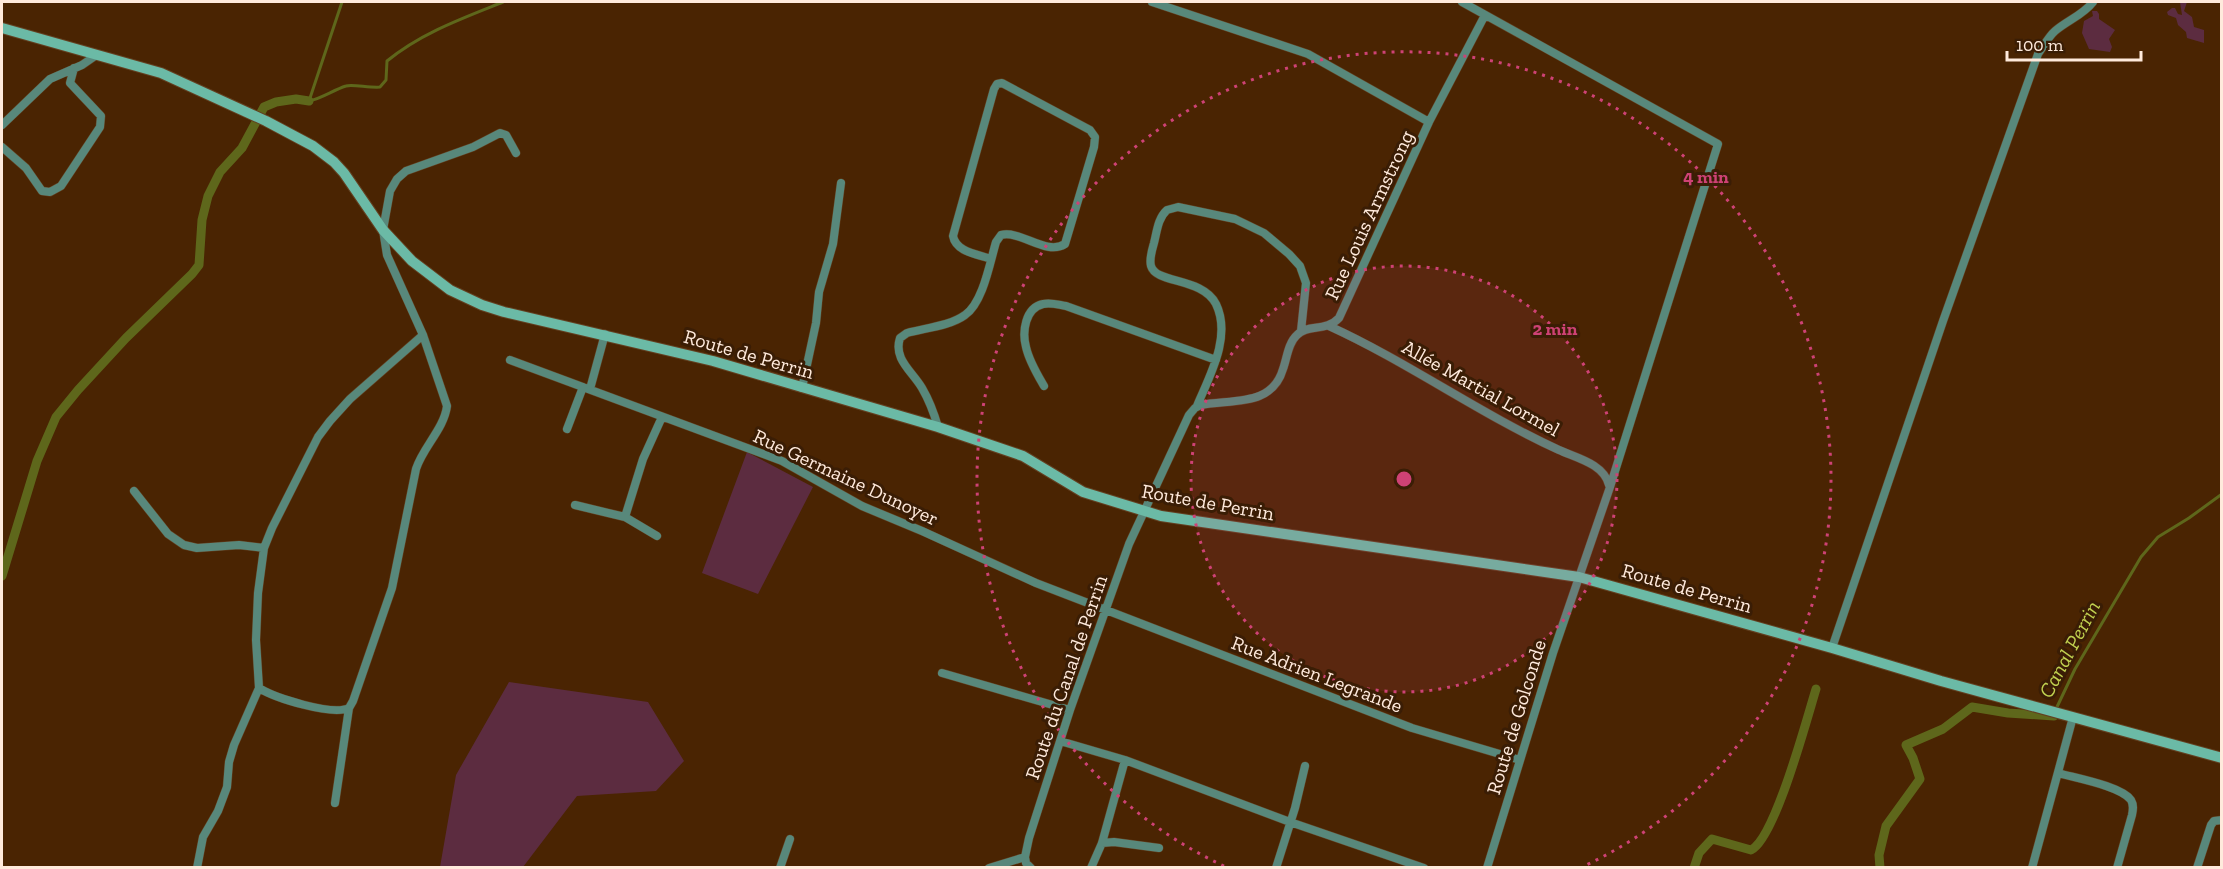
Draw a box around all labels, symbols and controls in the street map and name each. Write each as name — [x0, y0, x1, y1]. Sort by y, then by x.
scale bar — [2007, 24, 2140, 62]
text: 100 m — [2016, 34, 2064, 56]
street label: Rue Louis Armstrong — [1319, 126, 1419, 303]
text: 4 min — [1683, 166, 1729, 188]
text: 2 min — [1533, 318, 1578, 340]
street label: Route de Perrin — [681, 324, 817, 384]
street label: Allée Martial Lormel — [1398, 335, 1564, 441]
street label: Rue Germaine Dunoyer — [750, 424, 942, 530]
centre of rings — [1394, 469, 1414, 489]
street label: Route de Perrin — [1140, 479, 1277, 526]
street label: Route de Perrin — [1619, 558, 1755, 618]
street label: Route du Canal de Perrin — [1020, 571, 1112, 782]
water label: Canal Perrin — [2033, 596, 2105, 702]
street label: Rue Adrien Legrande — [1228, 630, 1406, 718]
street label: Route de Golconde — [1481, 637, 1551, 797]

